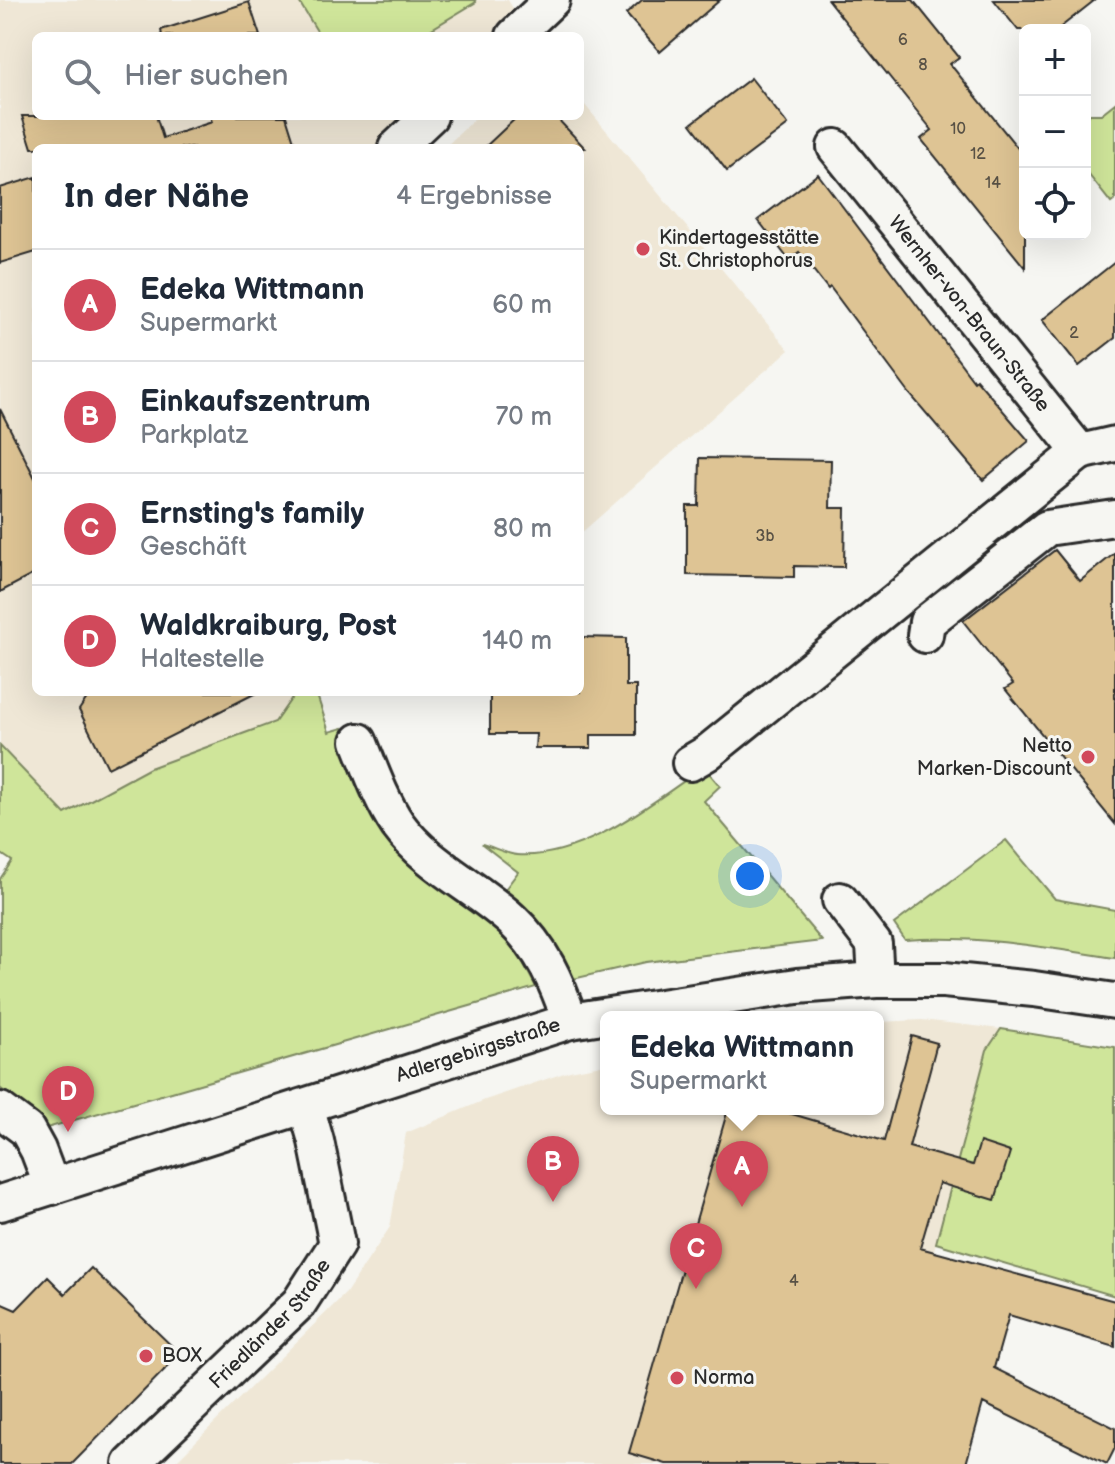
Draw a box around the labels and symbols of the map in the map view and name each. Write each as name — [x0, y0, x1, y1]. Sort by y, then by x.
house number: 6 — [898, 31, 908, 50]
house number: 8 — [918, 56, 928, 75]
house number: 10 — [950, 120, 966, 139]
house number: 12 — [970, 145, 986, 164]
house number: 14 — [985, 174, 1001, 193]
street label: Wernher-von-Braun-Straße — [883, 211, 1055, 417]
place label: Kindertagesstätte St. Christophorus — [659, 226, 819, 273]
marker: Kindertagesstätte St. Christophorus — [634, 240, 652, 258]
house number: 2 — [1069, 324, 1079, 343]
house number: 3b — [756, 527, 774, 546]
place label: Netto Marken-Discount — [917, 734, 1072, 781]
marker: Netto Marken-Discount — [1079, 748, 1097, 766]
your location — [730, 856, 770, 896]
street label: Adlergebirgsstraße — [393, 1013, 564, 1088]
pin: D — [42, 1066, 94, 1132]
pin: B — [527, 1136, 579, 1202]
pin: A — [716, 1141, 768, 1207]
pin: C — [670, 1223, 722, 1289]
street label: Friedländer Straße — [205, 1254, 336, 1394]
house number: 4 — [789, 1272, 799, 1291]
place label: BOX — [162, 1344, 202, 1368]
marker: BOX — [137, 1347, 155, 1365]
place label: Norma — [693, 1366, 754, 1390]
marker: Norma — [668, 1369, 686, 1387]

